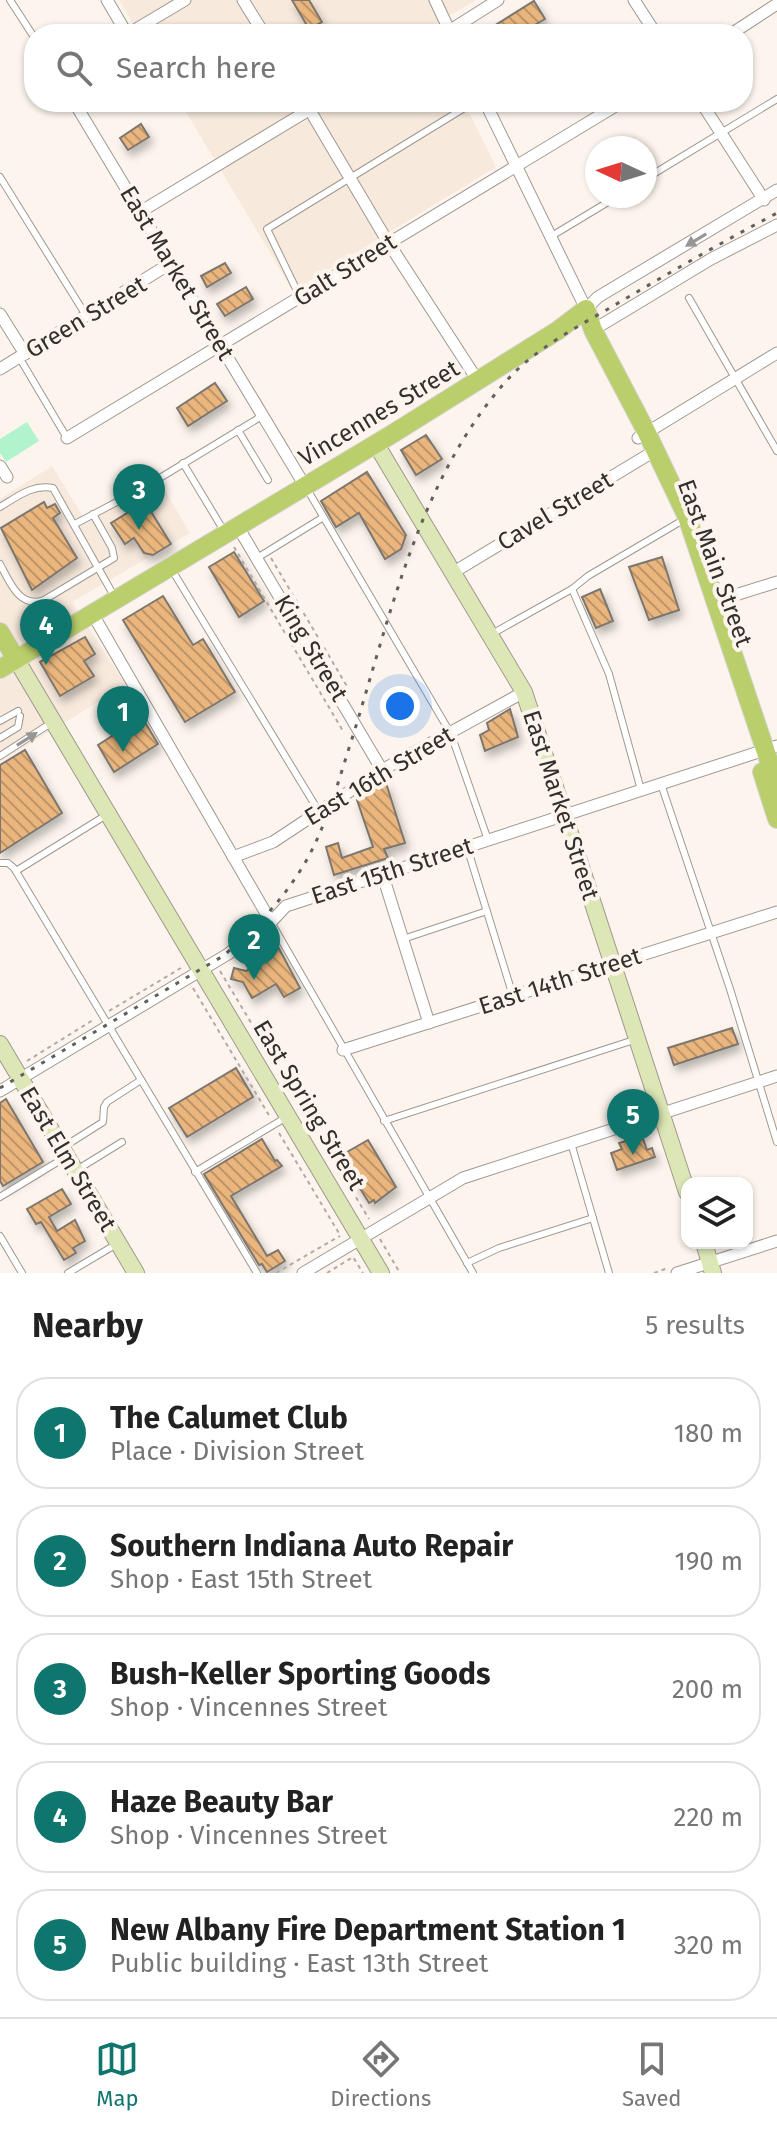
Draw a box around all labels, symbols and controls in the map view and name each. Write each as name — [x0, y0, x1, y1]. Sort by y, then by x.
search box — [24, 24, 753, 112]
icon: search — [52, 46, 96, 90]
text: Search here — [116, 50, 276, 86]
north arrow — [585, 136, 657, 208]
street label: East Market Street — [114, 181, 240, 365]
street label: Galt Street — [289, 227, 402, 312]
one-way arrow — [685, 232, 707, 246]
street label: Green Street — [21, 270, 152, 364]
street label: Vincennes Street — [294, 354, 465, 472]
pin: 3 — [113, 464, 165, 530]
street label: Cavel Street — [492, 466, 618, 556]
street label: East Main Street — [672, 476, 758, 651]
street label: King Street — [268, 590, 354, 706]
pin: 4 — [20, 599, 72, 665]
pin: 1 — [97, 686, 149, 752]
your location — [380, 686, 420, 726]
street label: East Market Street — [517, 707, 605, 904]
street label: East 16th Street — [299, 720, 459, 832]
one-way arrow — [16, 732, 38, 746]
street label: East 15th Street — [308, 832, 477, 910]
pin: 2 — [228, 914, 280, 980]
street label: East 14th Street — [475, 941, 645, 1020]
street label: East Spring Street — [247, 1015, 371, 1195]
street label: East Elm Street — [14, 1082, 122, 1237]
pin: 5 — [607, 1089, 659, 1155]
map controls — [681, 1177, 753, 1249]
button: layers — [681, 1177, 753, 1249]
text: Nearby — [32, 1305, 143, 1346]
text: 5 results — [645, 1310, 745, 1341]
text: The Calumet Club — [110, 1400, 348, 1436]
text: 1 — [54, 1418, 66, 1449]
text: 180 m — [674, 1418, 743, 1449]
text: Place · Division Street — [110, 1436, 364, 1467]
text: Southern Indiana Auto Repair — [110, 1528, 513, 1564]
text: 2 — [53, 1546, 67, 1577]
text: 190 m — [674, 1546, 743, 1577]
text: Shop · East 15th Street — [110, 1564, 372, 1595]
text: Bush-Keller Sporting Goods — [110, 1656, 491, 1692]
text: 3 — [53, 1674, 67, 1705]
text: 200 m — [672, 1674, 743, 1705]
text: Shop · Vincennes Street — [110, 1692, 387, 1723]
text: Haze Beauty Bar — [110, 1784, 333, 1820]
text: 4 — [53, 1802, 67, 1833]
text: 220 m — [674, 1802, 743, 1833]
text: Shop · Vincennes Street — [110, 1820, 387, 1851]
text: New Albany Fire Department Station 1 — [110, 1912, 626, 1948]
text: 5 — [53, 1930, 67, 1961]
text: 320 m — [674, 1930, 743, 1961]
text: Public building · East 13th Street — [110, 1948, 488, 1979]
tab: Map — [95, 2037, 139, 2112]
tab: Directions — [330, 2037, 431, 2112]
tab: Saved — [622, 2037, 682, 2112]

